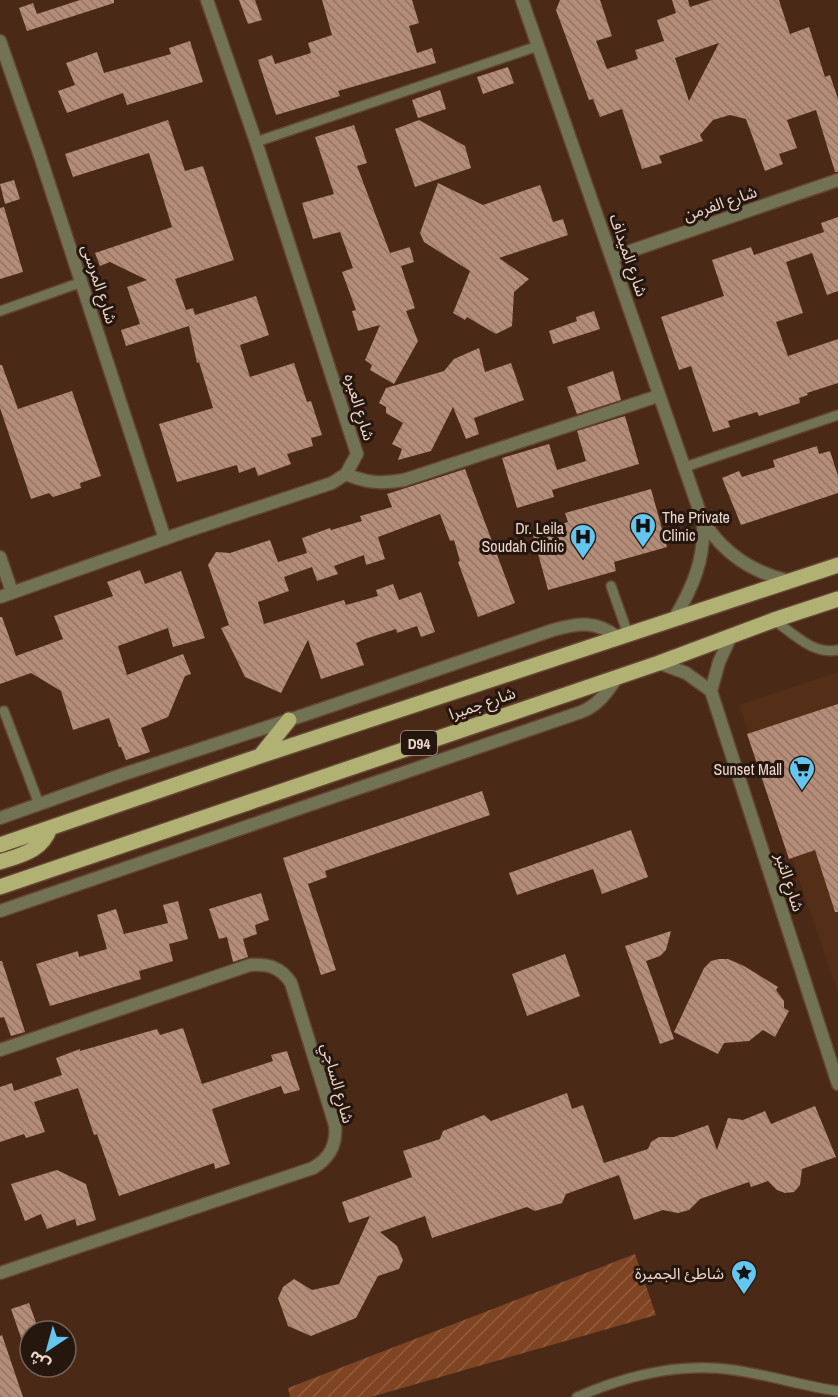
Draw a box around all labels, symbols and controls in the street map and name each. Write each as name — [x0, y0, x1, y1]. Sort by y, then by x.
street label: شارع الفرمن — [680, 180, 760, 228]
street label: شارع الميداف — [603, 211, 653, 300]
street label: شارع المرسى — [75, 241, 123, 327]
street label: شارع العبره — [338, 371, 381, 444]
place label: The Private Clinic — [662, 506, 730, 546]
hospital icon: The Private Clinic — [628, 511, 658, 549]
place label: Dr. Leila Soudah Clinic — [482, 517, 565, 557]
hospital icon: Dr. Leila Soudah Clinic — [568, 522, 598, 560]
street label: شارع جميرا — [446, 681, 519, 727]
road number: D94 — [401, 731, 437, 755]
supermarket icon: Sunset Mall — [787, 754, 817, 792]
place label: Sunset Mall — [713, 758, 782, 780]
street label: شارع الثبر — [768, 849, 810, 915]
street label: شارع الساجي — [314, 1040, 360, 1126]
place icon: شاطئ الجميرة — [729, 1258, 759, 1296]
place label: شاطئ الجميرة — [635, 1262, 724, 1284]
north arrow — [18, 1319, 78, 1379]
text: ش — [24, 1346, 55, 1376]

